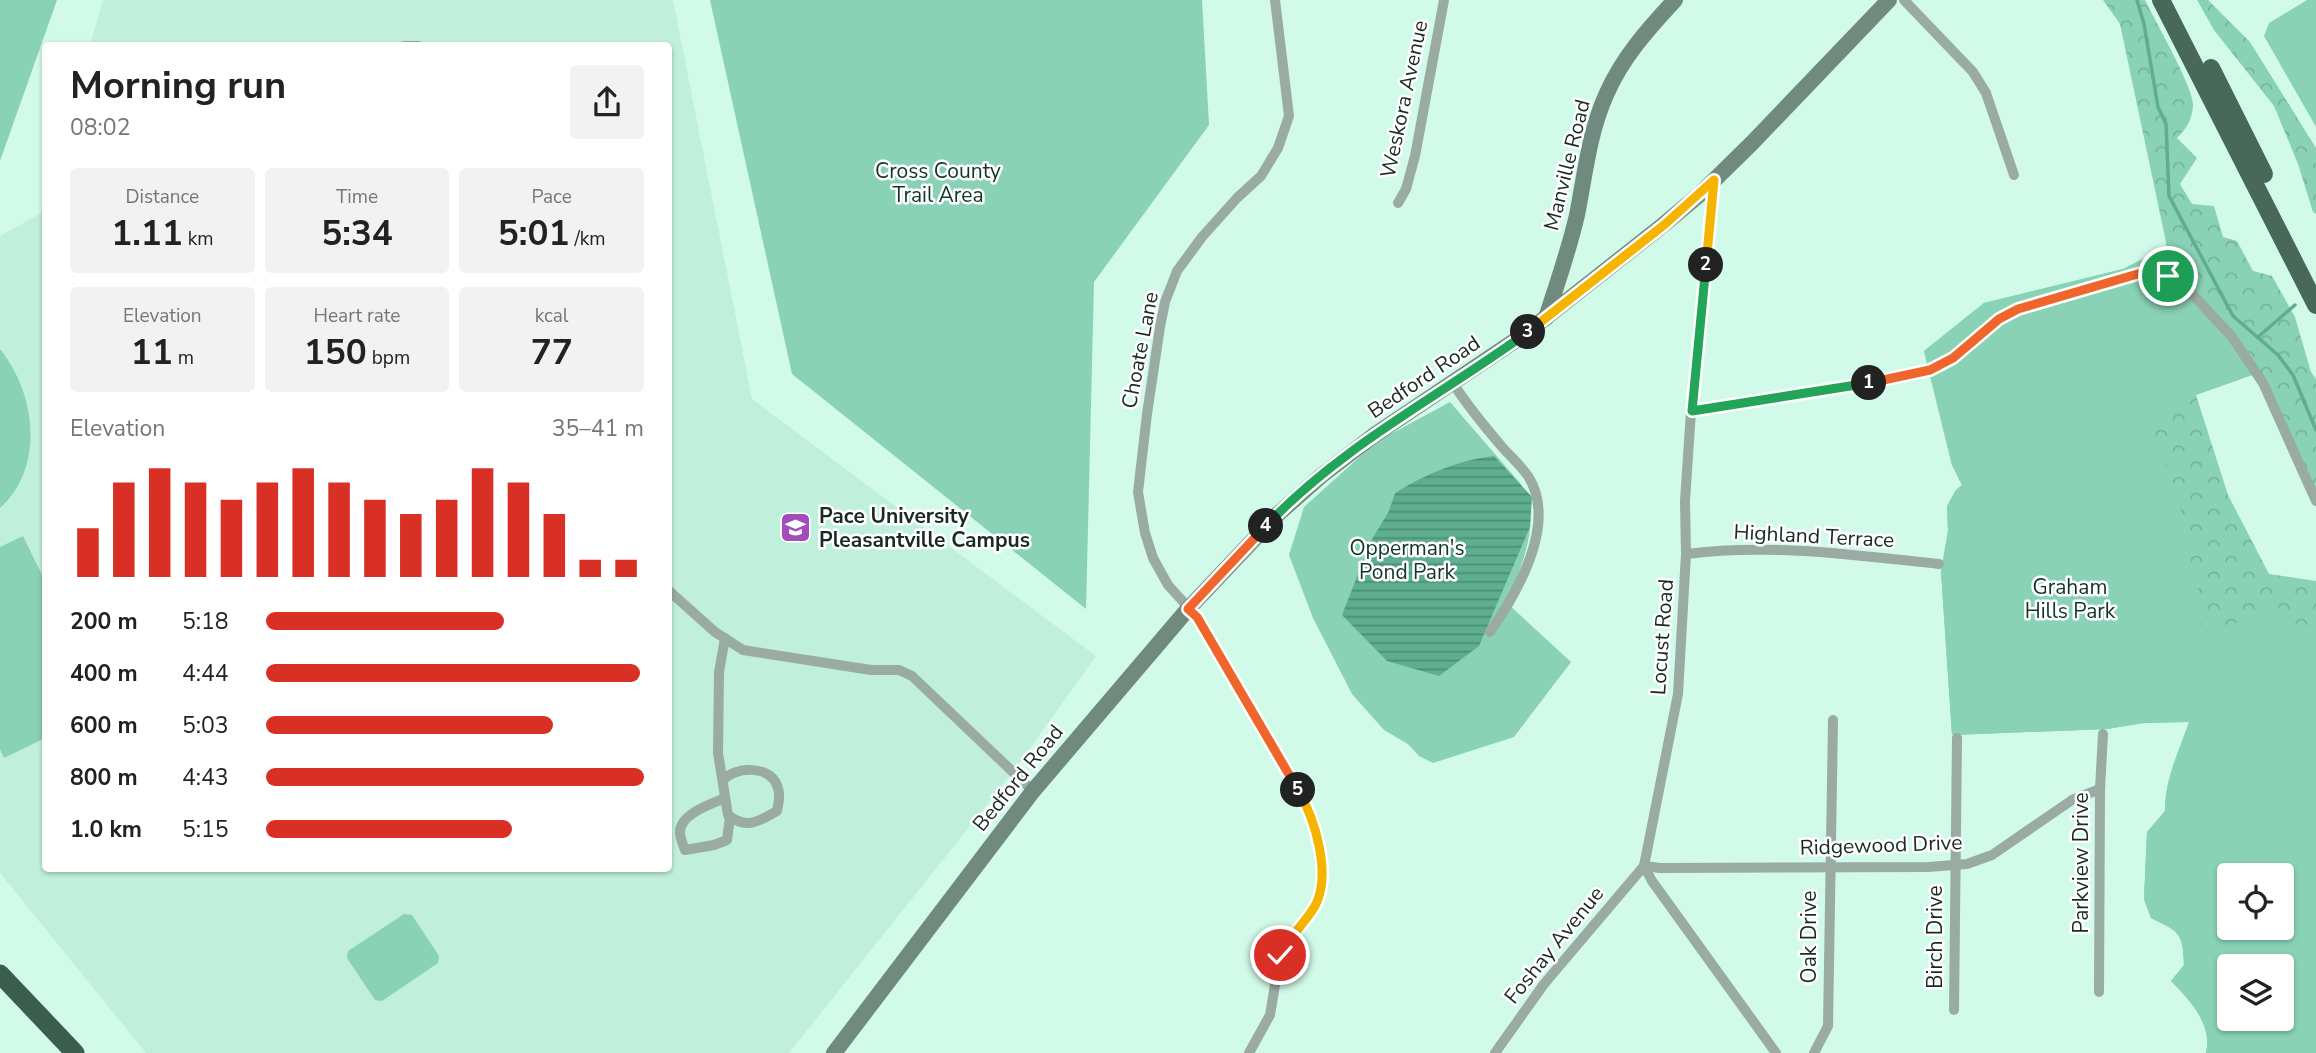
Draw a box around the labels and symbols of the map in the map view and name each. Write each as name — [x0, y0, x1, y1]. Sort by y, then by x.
street label: Weskora Avenue — [1374, 18, 1434, 180]
street label: Manville Road — [1537, 96, 1597, 234]
park label: Cross County Trail Area — [875, 157, 1001, 209]
pin — [2138, 246, 2198, 306]
pin: 2 — [1688, 247, 1724, 282]
street label: Choate Lane — [1115, 289, 1165, 411]
pin: 3 — [1510, 314, 1546, 350]
street label: Bedford Road — [1362, 329, 1486, 425]
pin: 1 — [1852, 366, 1886, 400]
place label: Pace University Pleasantville Campus — [819, 502, 1030, 554]
pin: 4 — [1248, 508, 1284, 544]
school or university icon: Pace University Pleasantville Campus — [779, 511, 813, 545]
street label: Highland Terrace — [1733, 518, 1895, 554]
park label: Opperman's Pond Park — [1349, 534, 1465, 586]
park label: Graham Hills Park — [2025, 573, 2116, 625]
street label: Locust Road — [1644, 578, 1680, 696]
street label: Bedford Road — [966, 719, 1070, 837]
pin: 5 — [1280, 772, 1316, 808]
street label: Parkview Drive — [2067, 792, 2095, 934]
street label: Ridgewood Drive — [1799, 828, 1963, 862]
street label: Foshay Avenue — [1498, 880, 1610, 1010]
street label: Birch Drive — [1921, 885, 1949, 989]
street label: Oak Drive — [1795, 891, 1823, 983]
pin — [1250, 925, 1310, 985]

